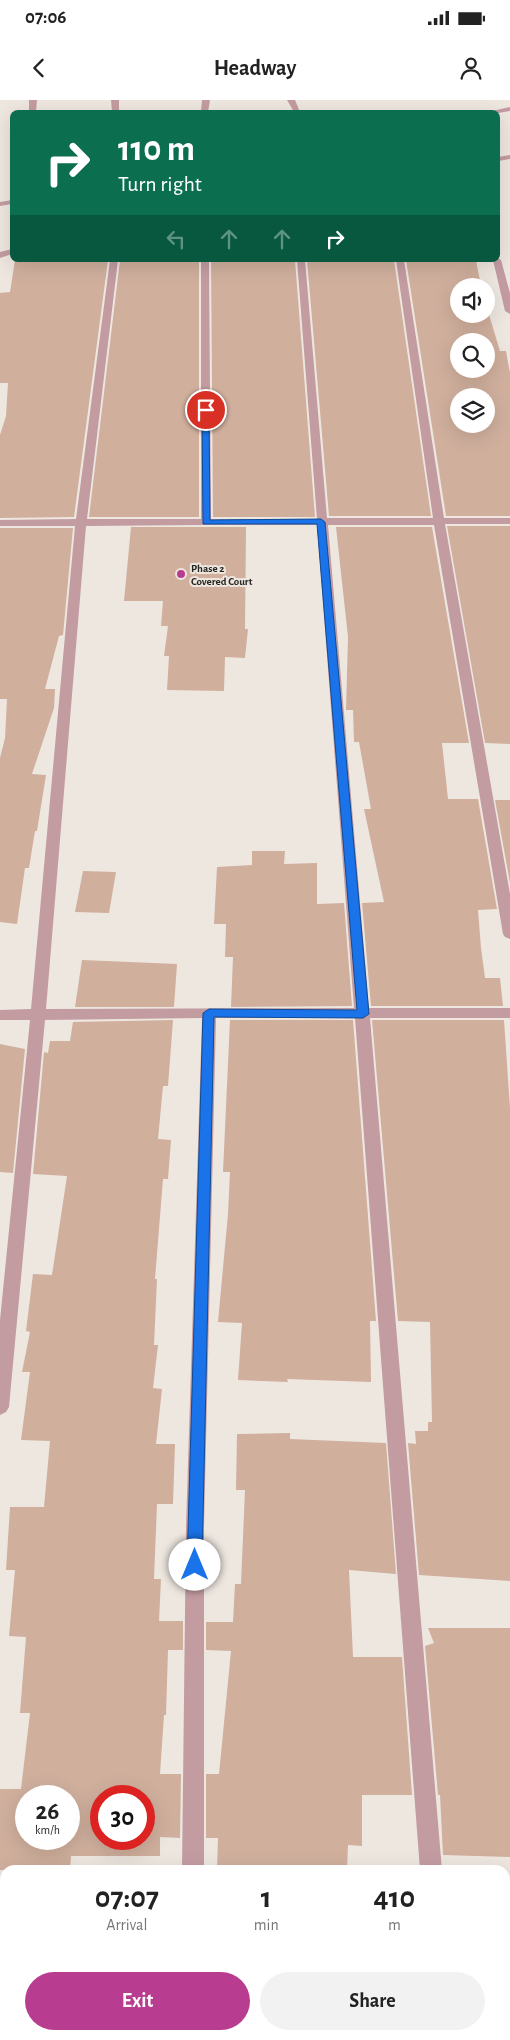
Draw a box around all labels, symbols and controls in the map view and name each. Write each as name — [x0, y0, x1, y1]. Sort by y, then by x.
text: 07:06 — [25, 8, 67, 27]
icon: back — [25, 54, 53, 82]
icon: person — [457, 54, 485, 82]
text: Headway — [214, 57, 296, 79]
icon: right — [35, 130, 100, 195]
text: 110 m — [118, 132, 195, 167]
text: Turn right — [118, 173, 202, 195]
icon: left — [162, 225, 190, 253]
icon: ahead — [215, 225, 243, 253]
icon: ahead — [268, 225, 296, 253]
icon: right — [321, 225, 349, 253]
map controls — [450, 278, 495, 433]
button: sound — [450, 278, 495, 323]
button: search — [450, 333, 495, 378]
button: layers — [450, 388, 495, 433]
pin — [185, 389, 227, 431]
icon: arrive — [192, 396, 220, 424]
place label: Phase 2 Covered Court — [191, 563, 253, 587]
marker: Phase 2 Covered Court — [175, 568, 187, 580]
position arrow — [168, 1538, 220, 1590]
speed limit sign: 30 — [90, 1785, 155, 1850]
text: 26 — [36, 1799, 59, 1824]
text: km/h — [35, 1824, 60, 1836]
text: 07:07 — [95, 1883, 159, 1913]
text: 1 — [261, 1883, 272, 1913]
text: 410 — [374, 1883, 415, 1913]
text: Arrival — [106, 1917, 147, 1933]
text: min — [254, 1917, 279, 1933]
text: m — [388, 1917, 401, 1933]
button: Exit — [25, 1972, 250, 2030]
button: Share — [260, 1972, 485, 2030]

